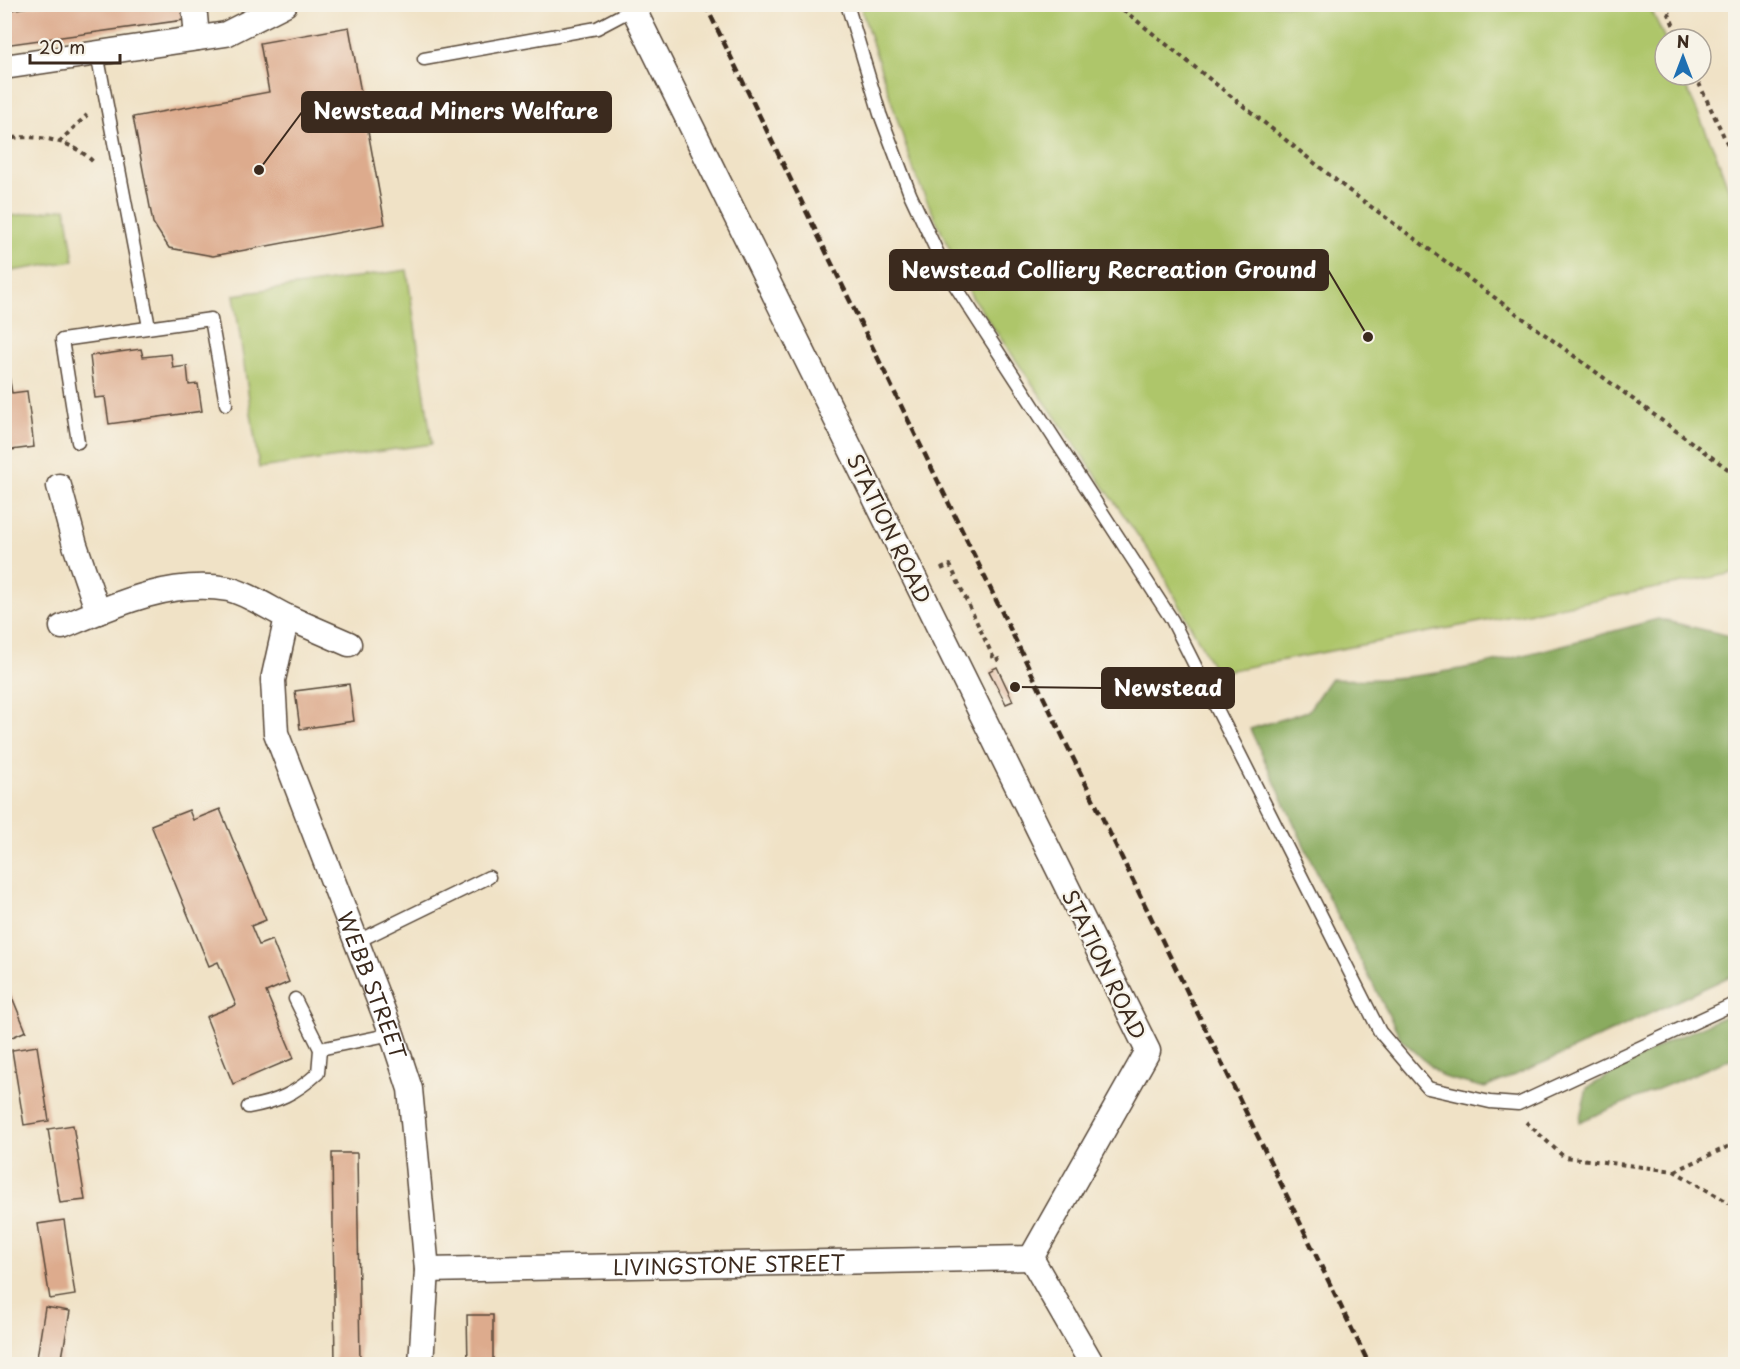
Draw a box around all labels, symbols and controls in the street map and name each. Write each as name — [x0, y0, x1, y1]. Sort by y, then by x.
scale bar — [30, 27, 120, 65]
north arrow — [1653, 27, 1713, 87]
text: N — [1677, 29, 1689, 53]
text: 20 m — [39, 33, 85, 60]
callout: Newstead Miners Welfare — [302, 92, 611, 132]
text: Newstead Miners Welfare — [314, 93, 598, 126]
callout: Newstead Colliery Recreation Ground — [890, 250, 1328, 290]
text: Newstead Colliery Recreation Ground — [901, 252, 1317, 285]
street label: STATION ROAD — [840, 448, 940, 608]
callout: Newstead — [1102, 668, 1234, 708]
text: Newstead — [1114, 670, 1222, 703]
street label: STATION ROAD — [1055, 884, 1155, 1044]
street label: WEBB STREET — [330, 907, 415, 1064]
street label: LIVINGSTONE STREET — [613, 1246, 846, 1282]

